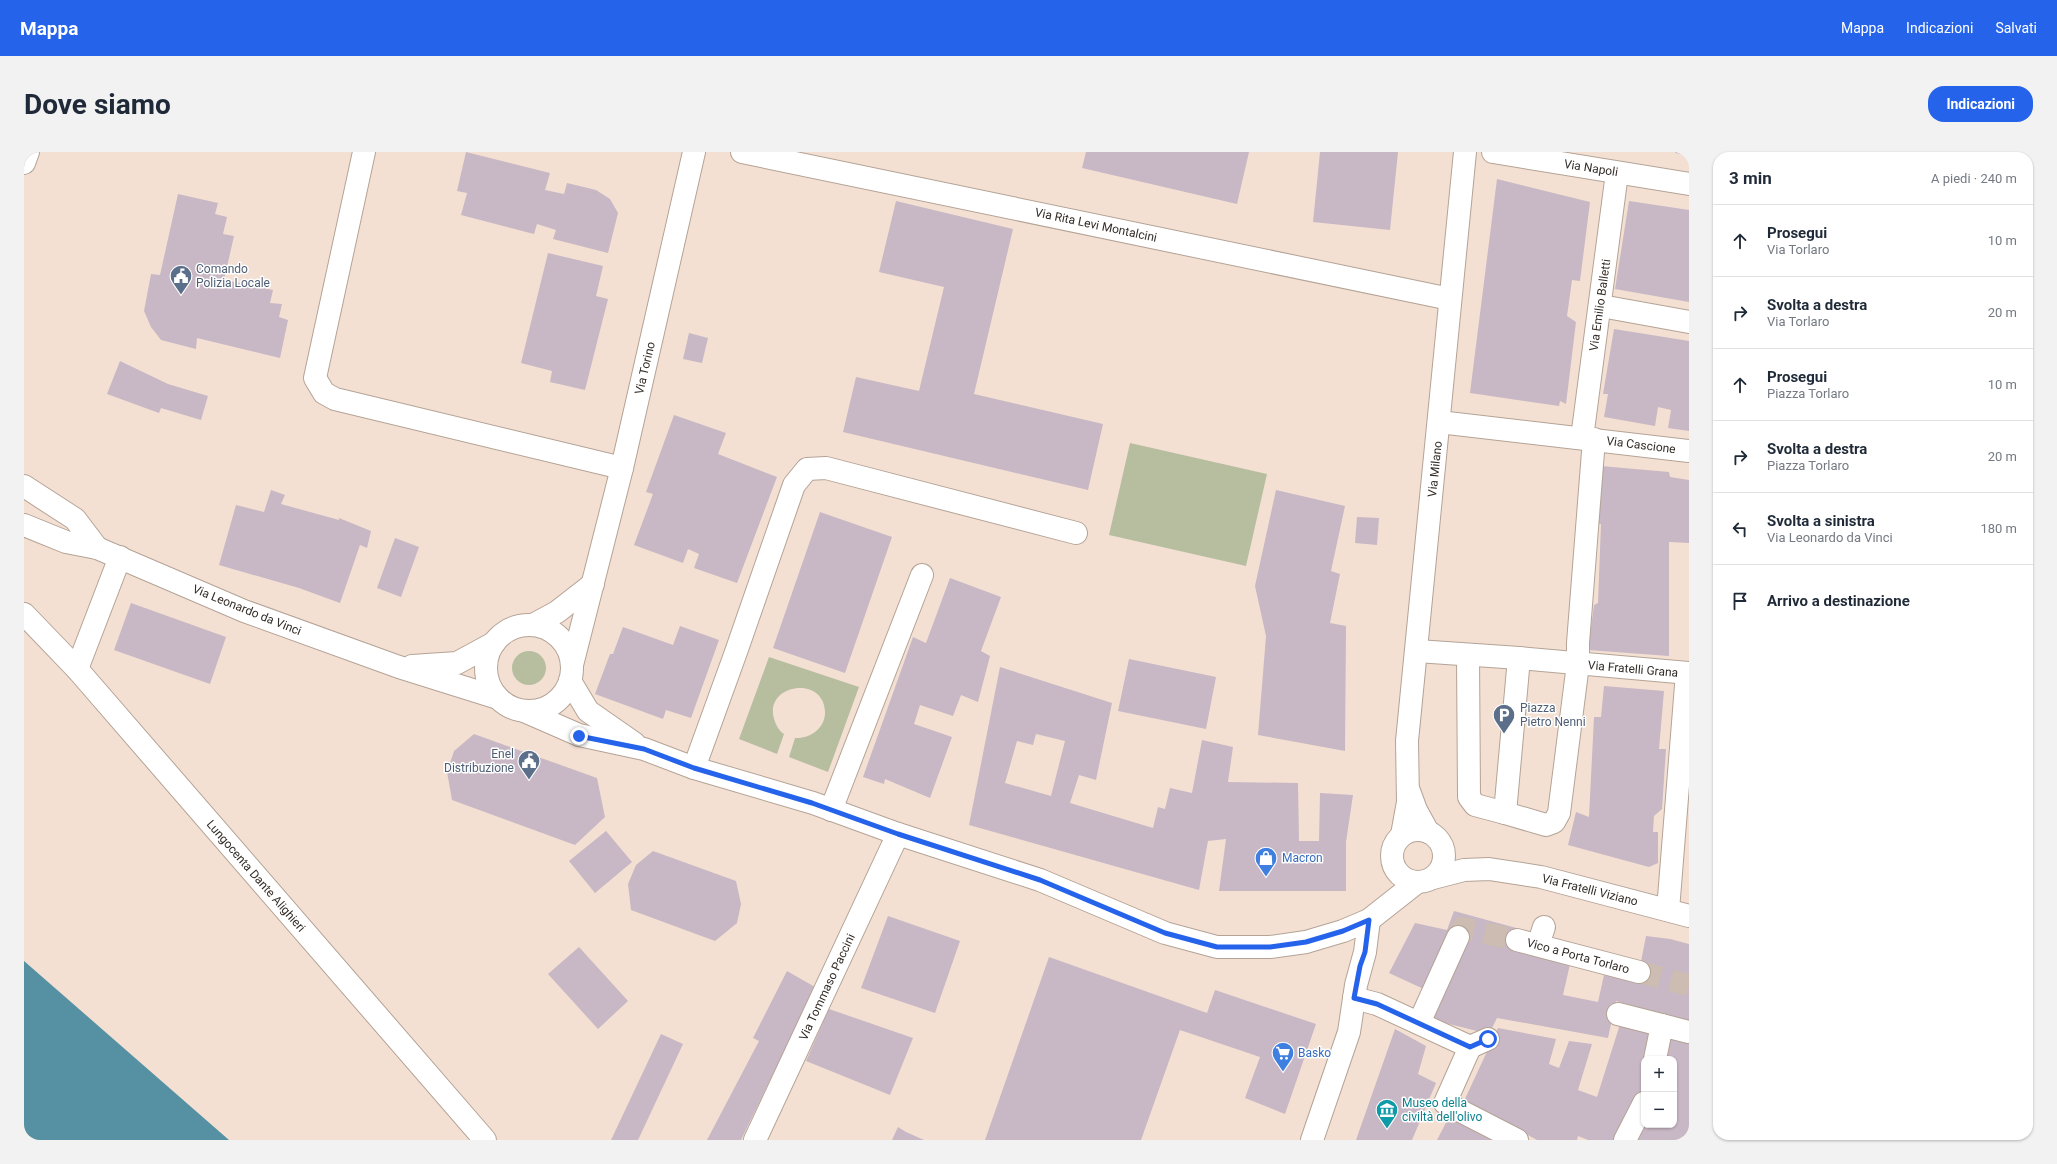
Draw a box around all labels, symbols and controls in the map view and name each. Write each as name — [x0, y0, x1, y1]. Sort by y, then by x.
text: Mappa — [20, 17, 78, 40]
text: Mappa — [1841, 20, 1884, 36]
text: Indicazioni — [1906, 20, 1973, 36]
text: Salvati — [1995, 20, 2037, 36]
button: Indicazioni — [1928, 86, 2033, 122]
text: Dove siamo — [24, 88, 171, 121]
street label: Via Napoli — [1563, 157, 1619, 179]
text: 3 min — [1729, 168, 1772, 188]
text: A piedi · 240 m — [1931, 171, 2017, 186]
street label: Via Rita Levi Montalcini — [1034, 205, 1158, 245]
text: Prosegui — [1767, 224, 1827, 242]
icon: ahead — [1729, 230, 1751, 252]
text: 10 m — [1988, 233, 2017, 248]
text: Via Torlaro — [1767, 242, 1829, 257]
street label: Via Emilio Balletti — [1587, 258, 1613, 352]
place label: Comando Polizia Locale — [196, 262, 270, 290]
public building icon: Comando Polizia Locale — [168, 263, 194, 296]
text: Svolta a destra — [1767, 296, 1867, 314]
icon: right — [1729, 302, 1751, 324]
text: 20 m — [1988, 305, 2017, 320]
text: Via Torlaro — [1767, 314, 1829, 329]
street label: Via Torino — [632, 340, 658, 396]
text: Prosegui — [1767, 368, 1827, 386]
icon: ahead — [1729, 374, 1751, 396]
text: 10 m — [1988, 377, 2017, 392]
text: Piazza Torlaro — [1767, 386, 1849, 401]
street label: Via Cascione — [1606, 434, 1676, 456]
street label: Via Milano — [1425, 440, 1445, 498]
text: Svolta a destra — [1767, 440, 1867, 458]
icon: right — [1729, 446, 1751, 468]
text: 20 m — [1988, 449, 2017, 464]
text: Piazza Torlaro — [1767, 458, 1849, 473]
text: Svolta a sinistra — [1767, 512, 1875, 530]
icon: left — [1729, 518, 1751, 540]
text: 180 m — [1980, 521, 2017, 536]
text: Via Leonardo da Vinci — [1767, 530, 1893, 545]
street label: Via Leonardo da Vinci — [191, 582, 304, 638]
icon: arrive — [1729, 590, 1751, 612]
text: Arrivo a destinazione — [1767, 592, 1910, 610]
street label: Via Fratelli Grana — [1587, 658, 1679, 680]
place label: Piazza Pietro Nenni — [1520, 701, 1586, 729]
parking icon: Piazza Pietro Nenni — [1491, 702, 1517, 735]
route end — [570, 727, 588, 745]
place label: Enel Distribuzione — [444, 747, 514, 775]
public building icon: Enel Distribuzione — [516, 748, 542, 781]
street label: Lungocenta Dante Alighieri — [204, 817, 308, 935]
shop icon: Macron — [1253, 845, 1279, 878]
place label: Macron — [1282, 851, 1323, 865]
street label: Via Fratelli Viziano — [1541, 871, 1640, 909]
street label: Via Tommaso Paccini — [796, 931, 858, 1042]
street label: Vico a Porta Torlaro — [1525, 936, 1631, 976]
route start — [1479, 1030, 1497, 1048]
supermarket icon: Basko — [1270, 1040, 1296, 1073]
place label: Basko — [1298, 1046, 1331, 1060]
map controls — [1641, 1056, 1677, 1128]
button: + — [1641, 1056, 1677, 1092]
button: − — [1641, 1092, 1677, 1128]
place label: Museo della civiltà dell'olivo — [1402, 1096, 1482, 1124]
museum icon: Museo della civiltà dell'olivo — [1374, 1097, 1400, 1130]

